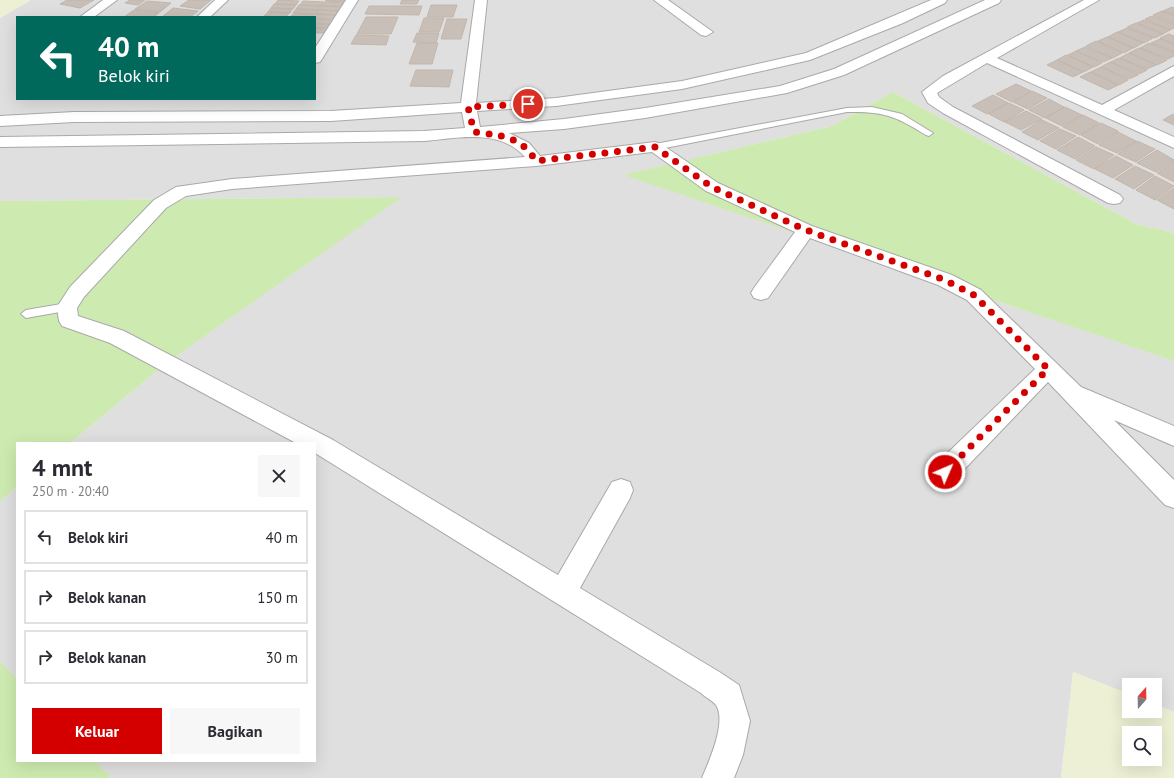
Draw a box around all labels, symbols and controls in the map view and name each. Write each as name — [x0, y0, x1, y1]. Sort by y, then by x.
text: 40 m — [98, 28, 159, 65]
icon: left — [32, 32, 84, 84]
text: Belok kiri — [98, 64, 170, 87]
pin — [511, 87, 545, 121]
icon: arrive — [517, 93, 539, 115]
position arrow — [924, 451, 966, 493]
text: 4 mnt — [32, 452, 92, 483]
button: close — [258, 455, 300, 497]
text: 250 m · 20:40 — [32, 483, 109, 500]
icon: left — [34, 526, 56, 548]
text: Belok kiri — [68, 528, 128, 547]
text: 40 m — [265, 528, 298, 547]
icon: right — [34, 586, 56, 608]
text: Belok kanan — [68, 588, 146, 607]
text: 150 m — [257, 588, 298, 607]
icon: right — [34, 646, 56, 668]
text: Belok kanan — [68, 648, 146, 667]
text: 30 m — [265, 648, 298, 667]
north arrow — [1122, 678, 1162, 718]
map controls — [1122, 678, 1162, 766]
button: Keluar — [32, 708, 162, 754]
button: Bagikan — [170, 708, 300, 754]
button: search — [1122, 726, 1162, 766]

